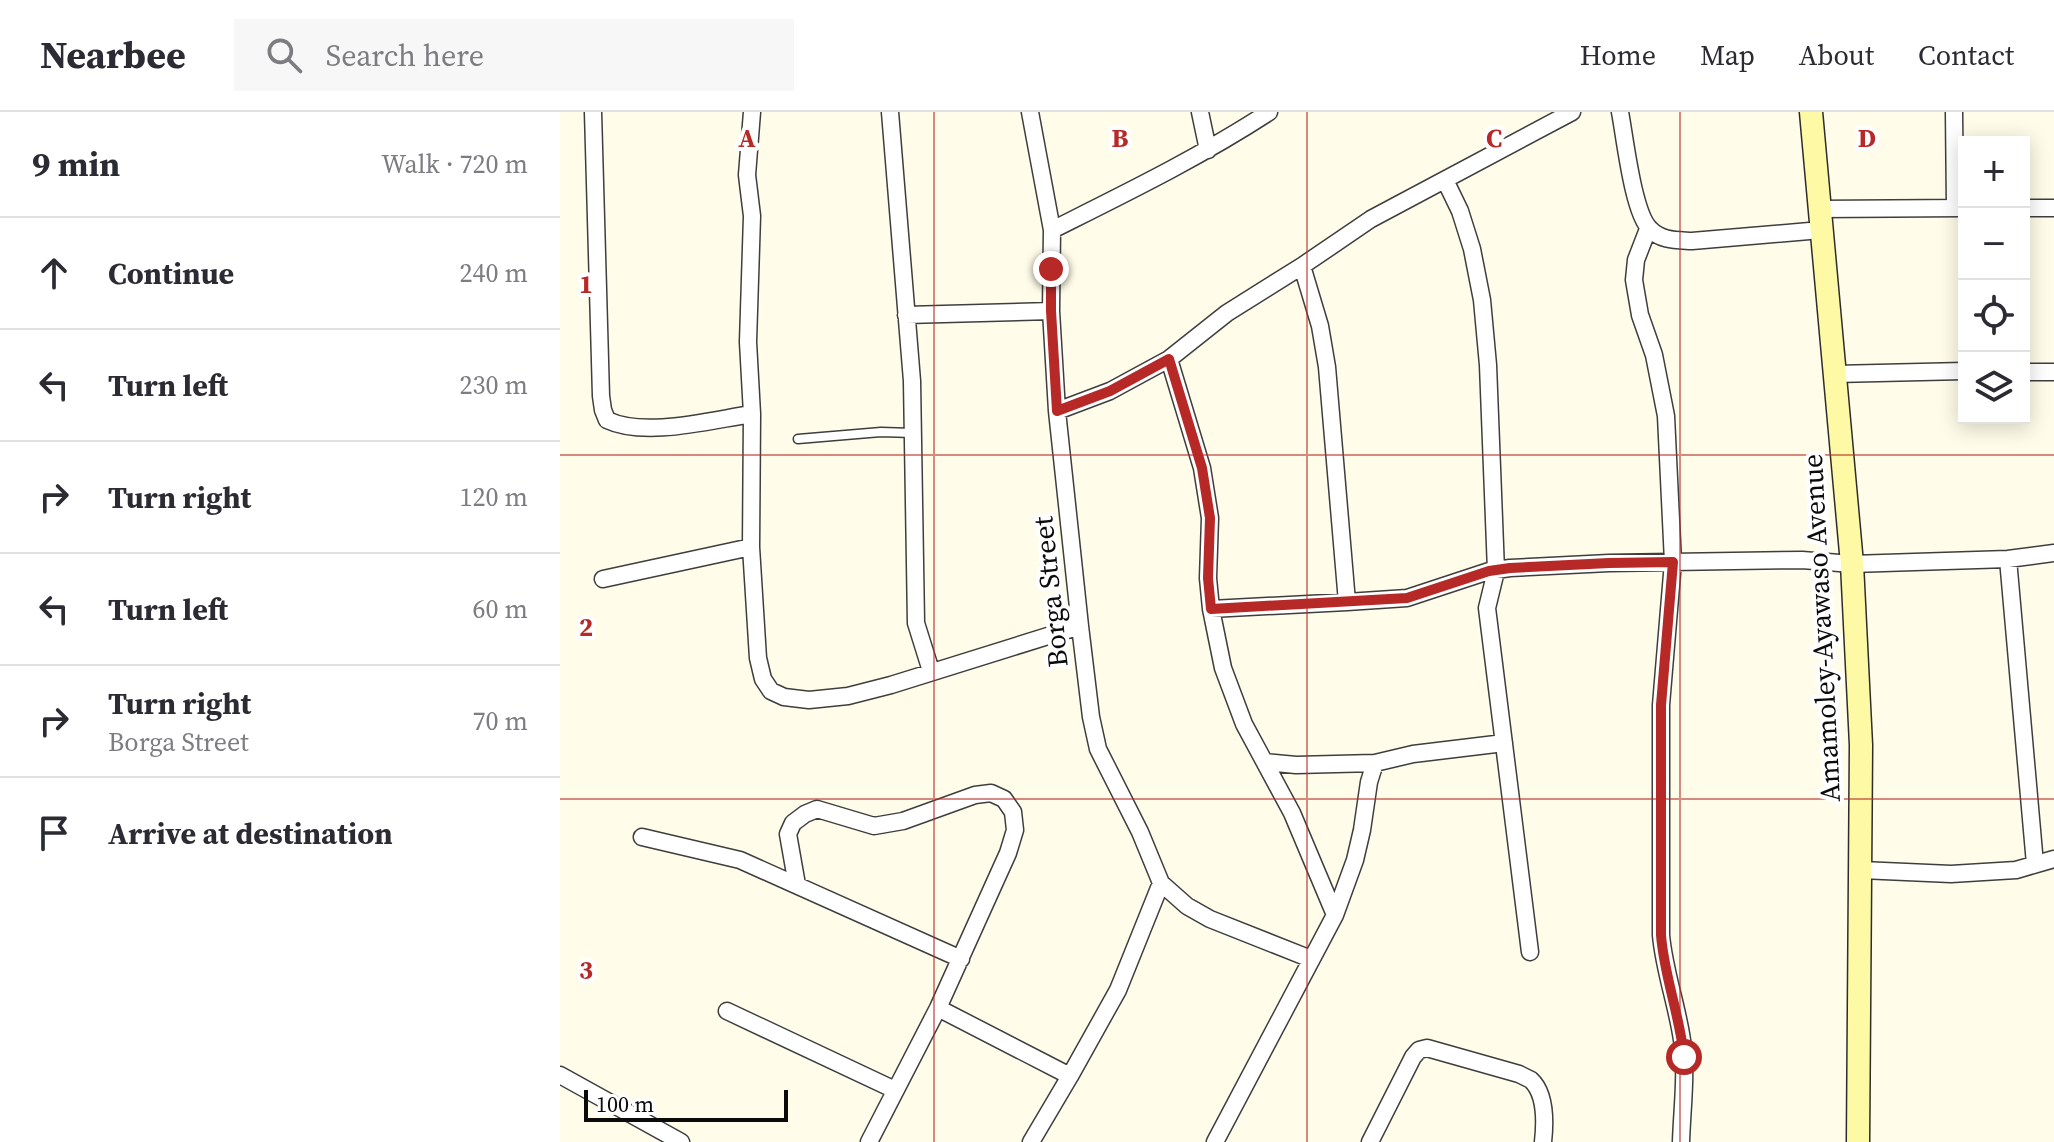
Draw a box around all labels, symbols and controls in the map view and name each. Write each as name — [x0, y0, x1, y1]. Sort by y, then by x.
search box — [234, 19, 794, 91]
text: Nearbee — [40, 29, 186, 81]
icon: search — [262, 33, 306, 77]
text: Search here — [326, 35, 484, 76]
text: Home — [1580, 36, 1656, 74]
text: Map — [1700, 36, 1755, 74]
text: About — [1799, 36, 1874, 74]
text: Contact — [1918, 36, 2014, 74]
text: A — [738, 120, 756, 156]
text: B — [1112, 120, 1129, 156]
text: C — [1486, 120, 1502, 156]
text: D — [1858, 120, 1876, 156]
map controls — [1958, 136, 2030, 424]
button: + — [1958, 136, 2030, 208]
text: 9 min — [32, 141, 120, 187]
text: Walk · 720 m — [381, 146, 528, 182]
button: − — [1958, 208, 2030, 280]
icon: ahead — [32, 251, 76, 295]
route end — [1033, 251, 1069, 287]
text: Continue — [108, 253, 234, 294]
text: 240 m — [460, 255, 528, 291]
text: 1 — [579, 266, 593, 302]
button: locate — [1958, 280, 2030, 352]
button: layers — [1958, 352, 2030, 424]
icon: left — [32, 363, 76, 407]
text: Turn left — [108, 365, 228, 406]
text: 230 m — [460, 367, 528, 403]
street label: Amamoley-Ayawaso Avenue — [1793, 453, 1849, 803]
icon: right — [32, 475, 76, 519]
text: Turn right — [108, 477, 251, 518]
text: 120 m — [460, 479, 528, 515]
street label: Borga Street — [1023, 514, 1077, 669]
icon: left — [32, 587, 76, 631]
text: Turn left — [108, 589, 228, 630]
text: 60 m — [473, 591, 528, 627]
text: 2 — [579, 609, 593, 645]
text: Turn right — [108, 683, 251, 724]
icon: right — [32, 699, 76, 743]
text: 70 m — [473, 703, 528, 739]
text: Borga Street — [108, 724, 249, 760]
icon: arrive — [32, 811, 76, 855]
text: Arrive at destination — [108, 813, 393, 854]
text: 3 — [579, 952, 593, 988]
route start — [1666, 1039, 1702, 1075]
scale bar — [584, 1086, 788, 1122]
text: 100 m — [596, 1089, 654, 1119]

